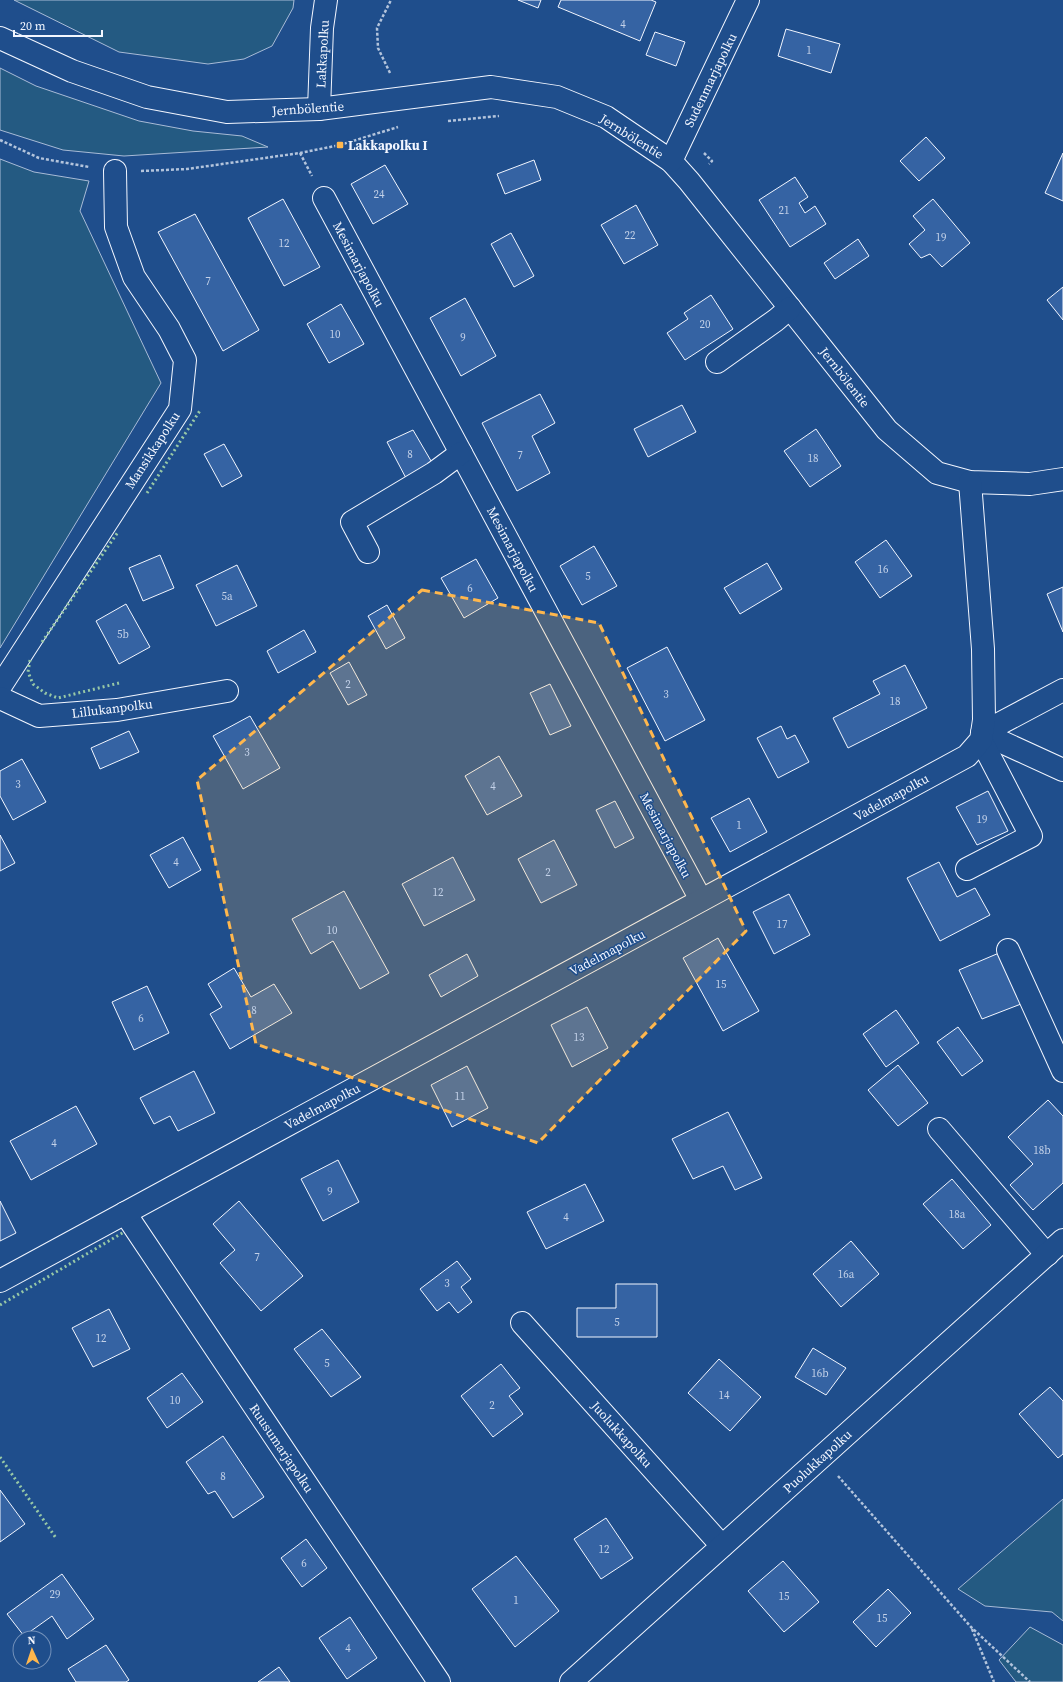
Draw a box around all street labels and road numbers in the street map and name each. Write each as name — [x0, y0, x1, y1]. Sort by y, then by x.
street label: Lakkapolku — [312, 19, 333, 88]
street label: Sudenmarjapolku — [680, 30, 741, 130]
street label: Jernbölentie — [270, 97, 345, 120]
street label: Jernbölentie — [596, 110, 667, 163]
street label: Mesimarjapolku — [329, 219, 388, 310]
street label: Jernbölentie — [815, 343, 874, 411]
street label: Mansikkapolku — [121, 408, 184, 492]
street label: Mesimarjapolku — [483, 504, 542, 595]
street label: Lillukanpolku — [71, 695, 154, 722]
street label: Vadelmapolku — [851, 770, 932, 825]
street label: Mesimarjapolku — [636, 790, 695, 881]
street label: Vadelmapolku — [566, 925, 648, 980]
street label: Vadelmapolku — [281, 1079, 363, 1134]
street label: Juolukkapolku — [587, 1397, 656, 1472]
street label: Ruusumarjapolku — [246, 1401, 318, 1496]
street label: Puolukkapolku — [779, 1426, 856, 1497]

